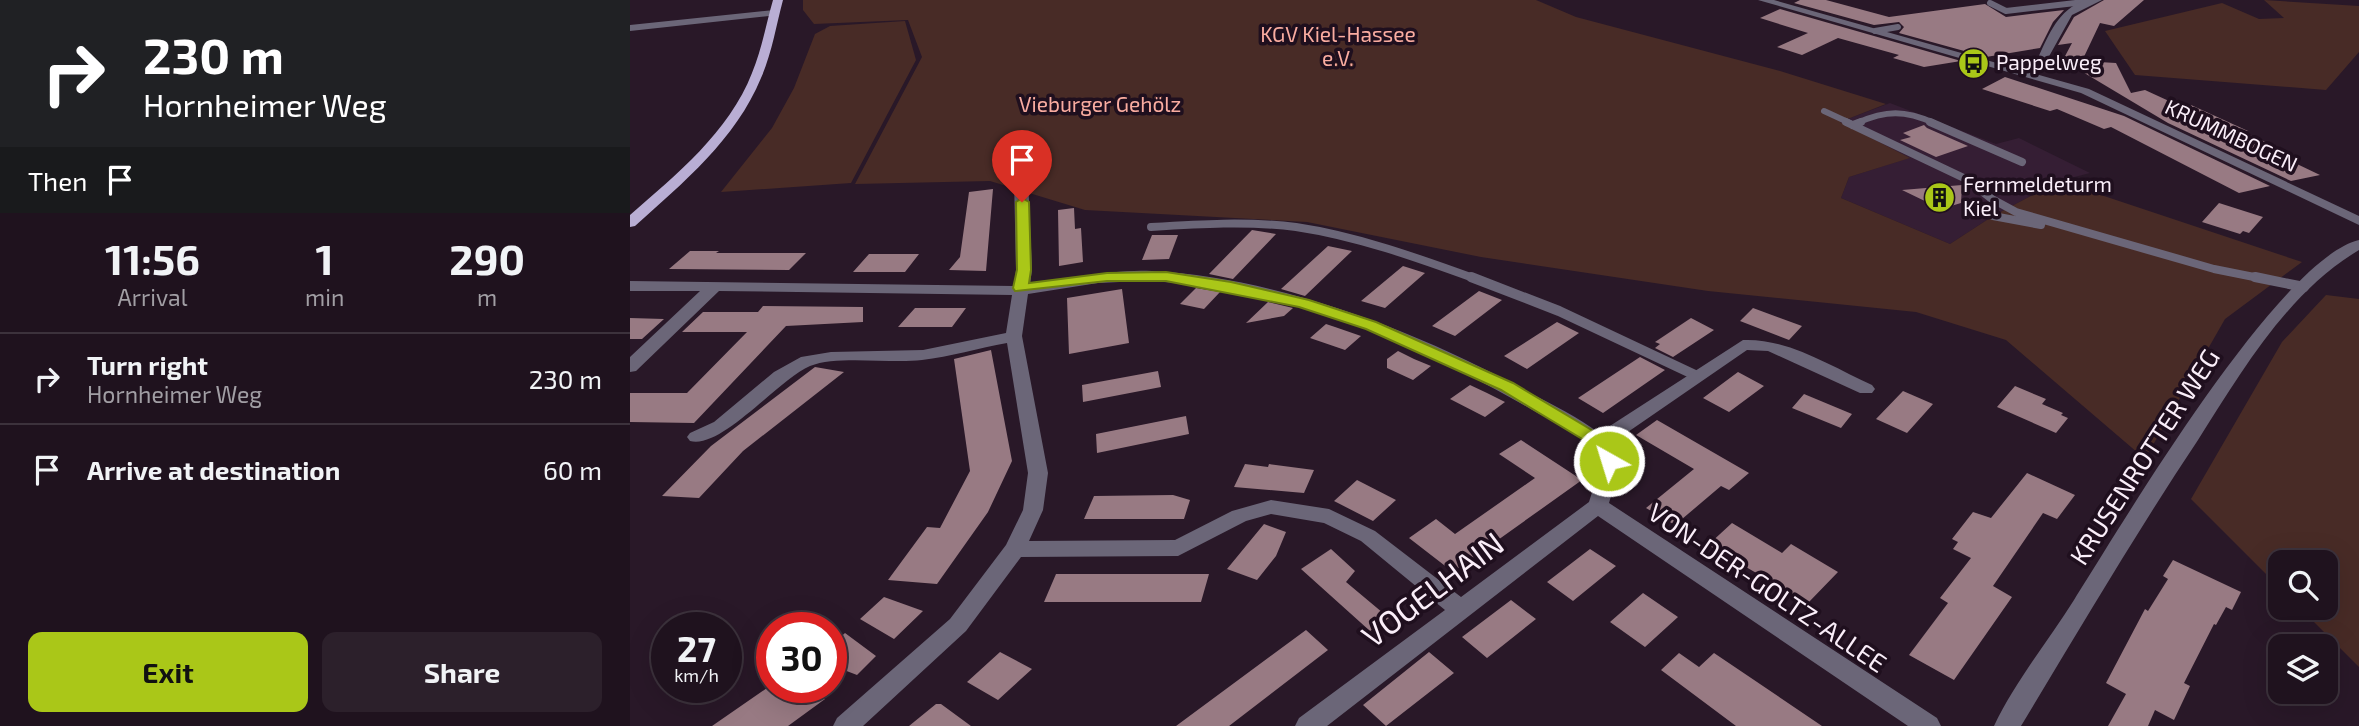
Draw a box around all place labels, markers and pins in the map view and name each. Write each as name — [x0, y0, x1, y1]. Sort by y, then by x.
bus stop icon: Pappelweg — [1956, 46, 1990, 80]
place label: Pappelweg — [1996, 49, 2102, 74]
pin — [992, 130, 1052, 202]
place label: Fernmeldeturm Kiel — [1963, 171, 2112, 220]
building icon: Fernmeldeturm Kiel — [1923, 180, 1957, 214]

